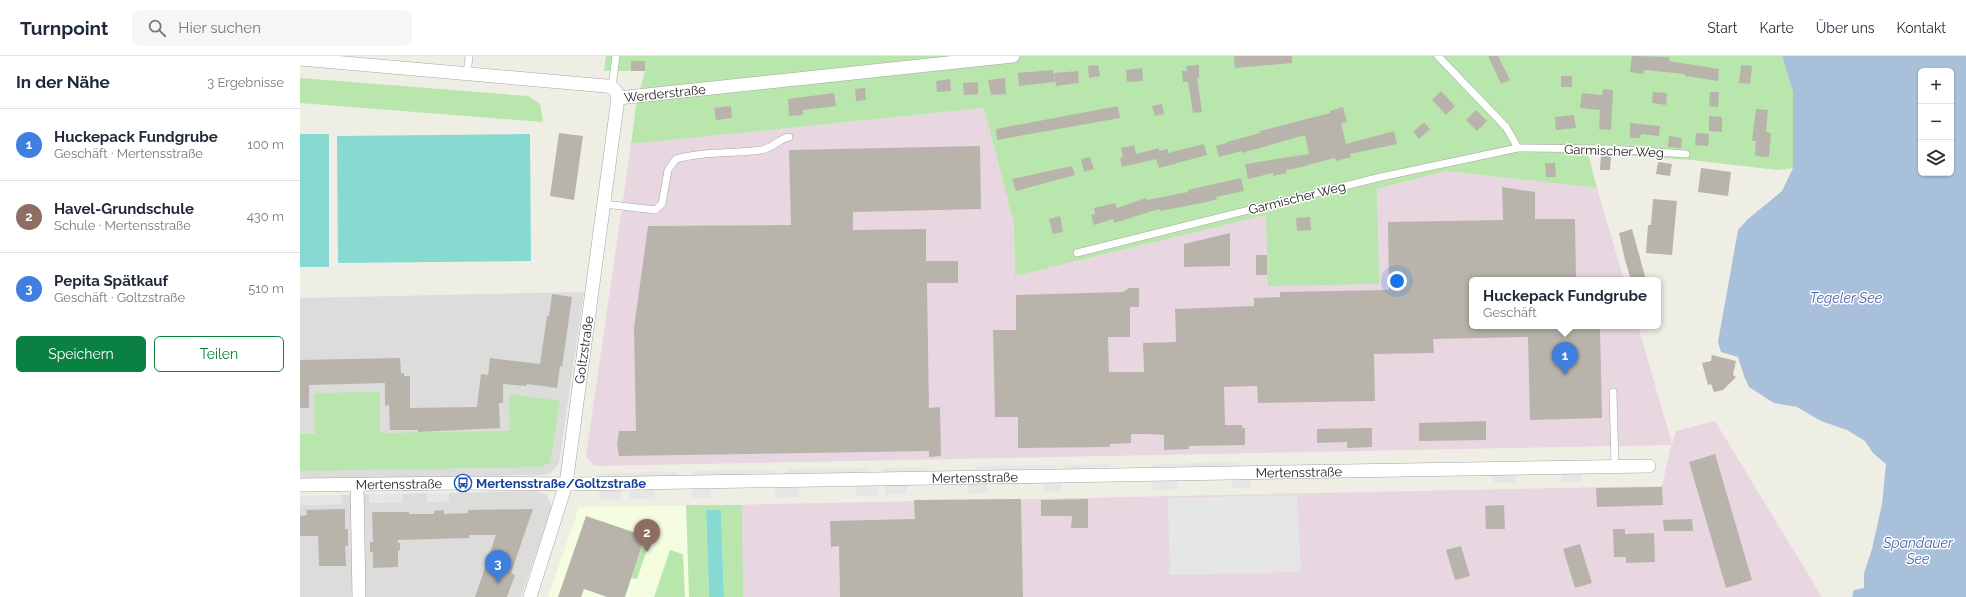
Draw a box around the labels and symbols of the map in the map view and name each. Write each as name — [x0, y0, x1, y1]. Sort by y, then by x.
street label: Werderstraße — [623, 81, 707, 105]
street label: Garmischer Weg — [1564, 142, 1664, 160]
street label: Garmischer Weg — [1247, 179, 1347, 217]
your location — [1387, 271, 1407, 291]
water label: Tegeler See — [1810, 290, 1883, 306]
street label: Goltzstraße — [572, 315, 596, 385]
pin: 1 — [1552, 342, 1578, 375]
street label: Mertensstraße — [1256, 464, 1343, 480]
street label: Mertensstraße — [932, 469, 1019, 486]
bus stop icon: Mertensstraße/Goltzstraße — [453, 473, 473, 493]
street label: Mertensstraße — [356, 476, 443, 492]
place label: Mertensstraße/Goltzstraße — [476, 476, 646, 491]
pin: 2 — [634, 519, 660, 552]
water label: Spandauer See — [1882, 535, 1954, 567]
pin: 3 — [485, 550, 511, 583]

